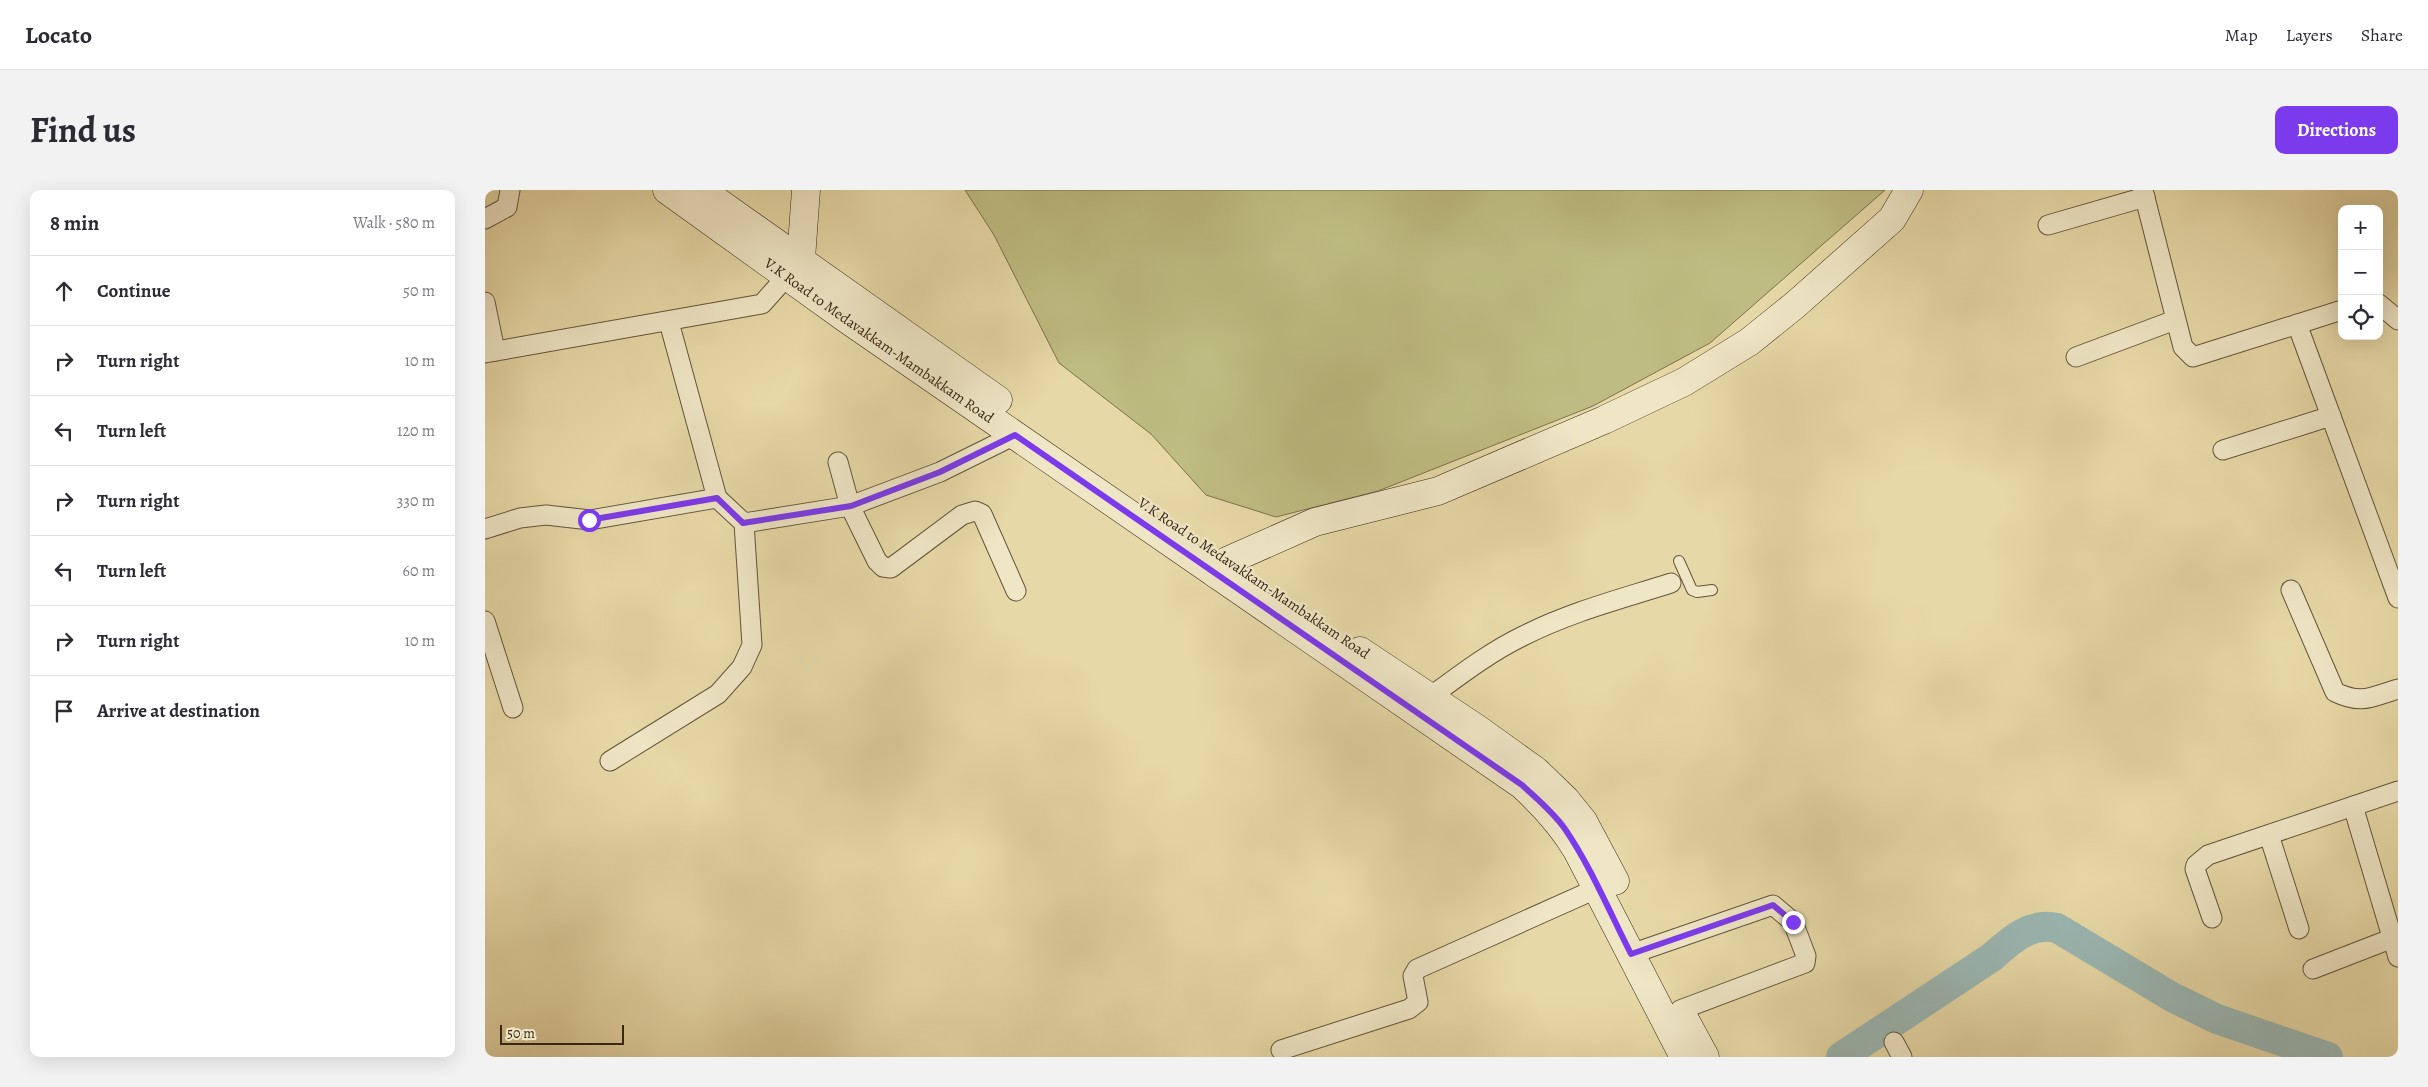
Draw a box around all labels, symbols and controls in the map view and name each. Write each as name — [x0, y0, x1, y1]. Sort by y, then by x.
text: Locato — [25, 19, 92, 51]
text: Map — [2225, 23, 2258, 47]
text: Layers — [2286, 23, 2333, 47]
text: Share — [2361, 23, 2403, 47]
text: Find us — [30, 106, 136, 154]
button: Directions — [2275, 106, 2398, 154]
map controls — [2338, 205, 2383, 340]
button: + — [2338, 205, 2383, 250]
text: 8 min — [50, 209, 99, 237]
text: Walk · 580 m — [353, 212, 435, 234]
button: − — [2338, 250, 2383, 295]
street label: V.K Road to Medavakkam-Mambakkam Road — [759, 252, 999, 428]
icon: ahead — [50, 277, 78, 305]
text: Continue — [97, 278, 171, 304]
text: 50 m — [403, 280, 435, 302]
button: locate — [2338, 295, 2383, 340]
icon: right — [50, 347, 78, 375]
text: Turn right — [97, 348, 179, 374]
text: 10 m — [405, 350, 435, 372]
icon: left — [50, 417, 78, 445]
text: Turn left — [97, 418, 166, 444]
text: 120 m — [397, 420, 435, 442]
icon: right — [50, 487, 78, 515]
text: Turn right — [97, 488, 179, 514]
text: 330 m — [397, 490, 435, 512]
street label: V.K Road to Medavakkam-Mambakkam Road — [1133, 492, 1375, 664]
route start — [578, 509, 601, 532]
icon: left — [50, 557, 78, 585]
text: Turn left — [97, 558, 166, 584]
text: 60 m — [403, 560, 435, 582]
icon: right — [50, 627, 78, 655]
text: Turn right — [97, 628, 179, 654]
text: 10 m — [405, 630, 435, 652]
icon: arrive — [50, 697, 78, 725]
text: Arrive at destination — [97, 698, 260, 724]
route end — [1782, 911, 1805, 934]
scale bar — [500, 1022, 624, 1045]
text: 50 m — [507, 1024, 535, 1043]

